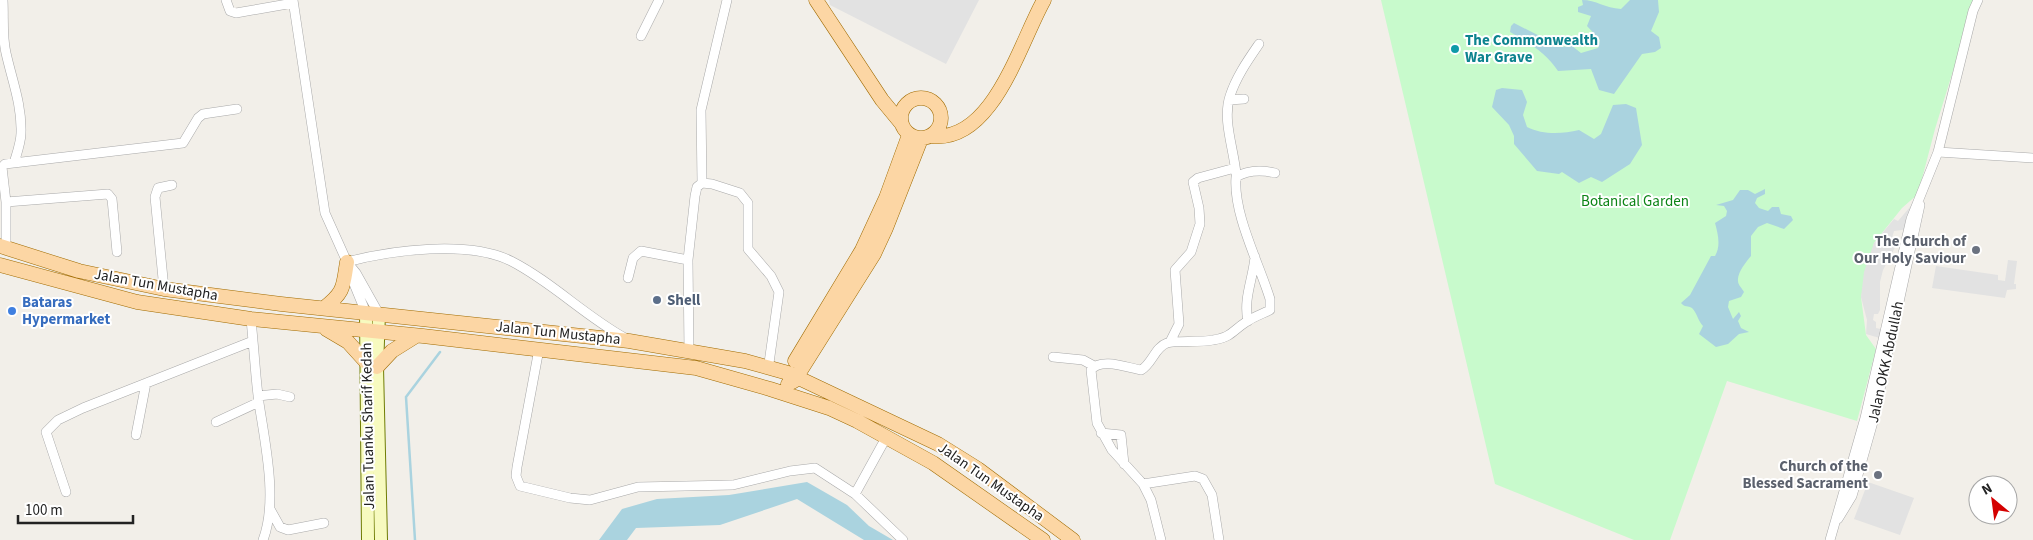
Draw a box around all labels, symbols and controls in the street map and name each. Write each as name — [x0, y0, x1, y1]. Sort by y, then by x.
place label: The Commonwealth War Grave — [1465, 30, 1598, 68]
marker: The Commonwealth War Grave — [1449, 43, 1461, 55]
park label: Botanical Garden — [1581, 191, 1689, 212]
place label: The Church of Our Holy Saviour — [1854, 231, 1967, 269]
marker: The Church of Our Holy Saviour — [1970, 244, 1982, 256]
street label: Jalan Tun Mustapha — [92, 264, 220, 306]
place label: Shell — [667, 290, 701, 311]
place label: Bataras Hypermarket — [22, 292, 110, 330]
marker: Shell — [651, 294, 663, 306]
street label: Jalan OKK Abdullah — [1863, 299, 1909, 425]
marker: Bataras Hypermarket — [6, 305, 18, 317]
street label: Jalan Tun Mustapha — [495, 316, 621, 350]
street label: Jalan Tuanku Sharif Kedah — [356, 342, 380, 510]
street label: Jalan Tun Mustapha — [934, 437, 1048, 527]
place label: Church of the Blessed Sacrament — [1743, 456, 1868, 494]
marker: Church of the Blessed Sacrament — [1872, 469, 1884, 481]
north arrow — [1968, 475, 2018, 525]
text: N — [1978, 479, 1996, 501]
scale bar — [18, 492, 132, 524]
text: 100 m — [25, 500, 63, 521]

